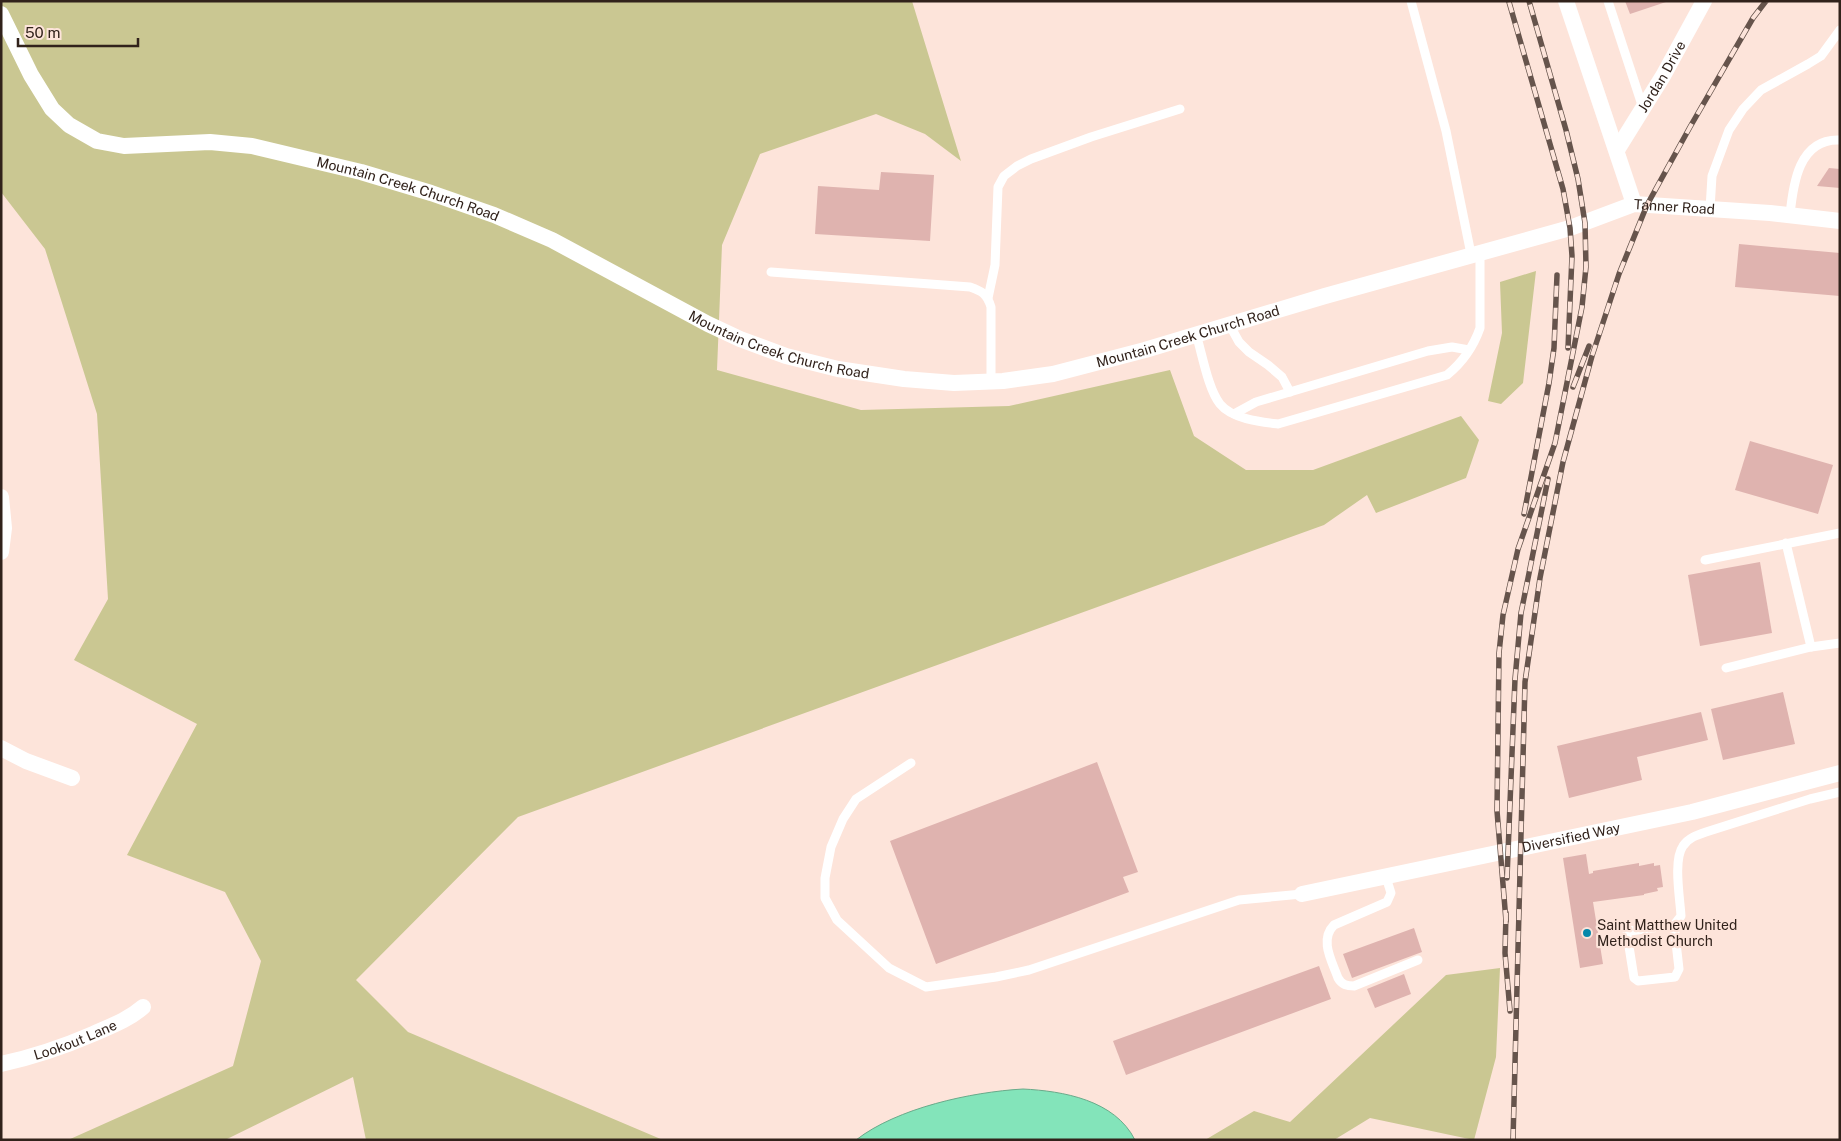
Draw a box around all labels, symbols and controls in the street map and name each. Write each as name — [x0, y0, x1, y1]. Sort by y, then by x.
scale bar — [18, 15, 138, 47]
text: 50 m — [25, 24, 60, 41]
street label: Jordan Drive — [1635, 38, 1689, 115]
street label: Mountain Creek Church Road — [315, 154, 502, 224]
street label: Tanner Road — [1633, 196, 1716, 217]
street label: Mountain Creek Church Road — [1095, 302, 1281, 370]
street label: Mountain Creek Church Road — [686, 307, 870, 382]
street label: Diversified Way — [1520, 819, 1622, 856]
place label: Saint Matthew United Methodist Church — [1597, 917, 1737, 949]
marker: Saint Matthew United Methodist Church — [1581, 927, 1593, 939]
street label: Lookout Lane — [32, 1017, 119, 1063]

